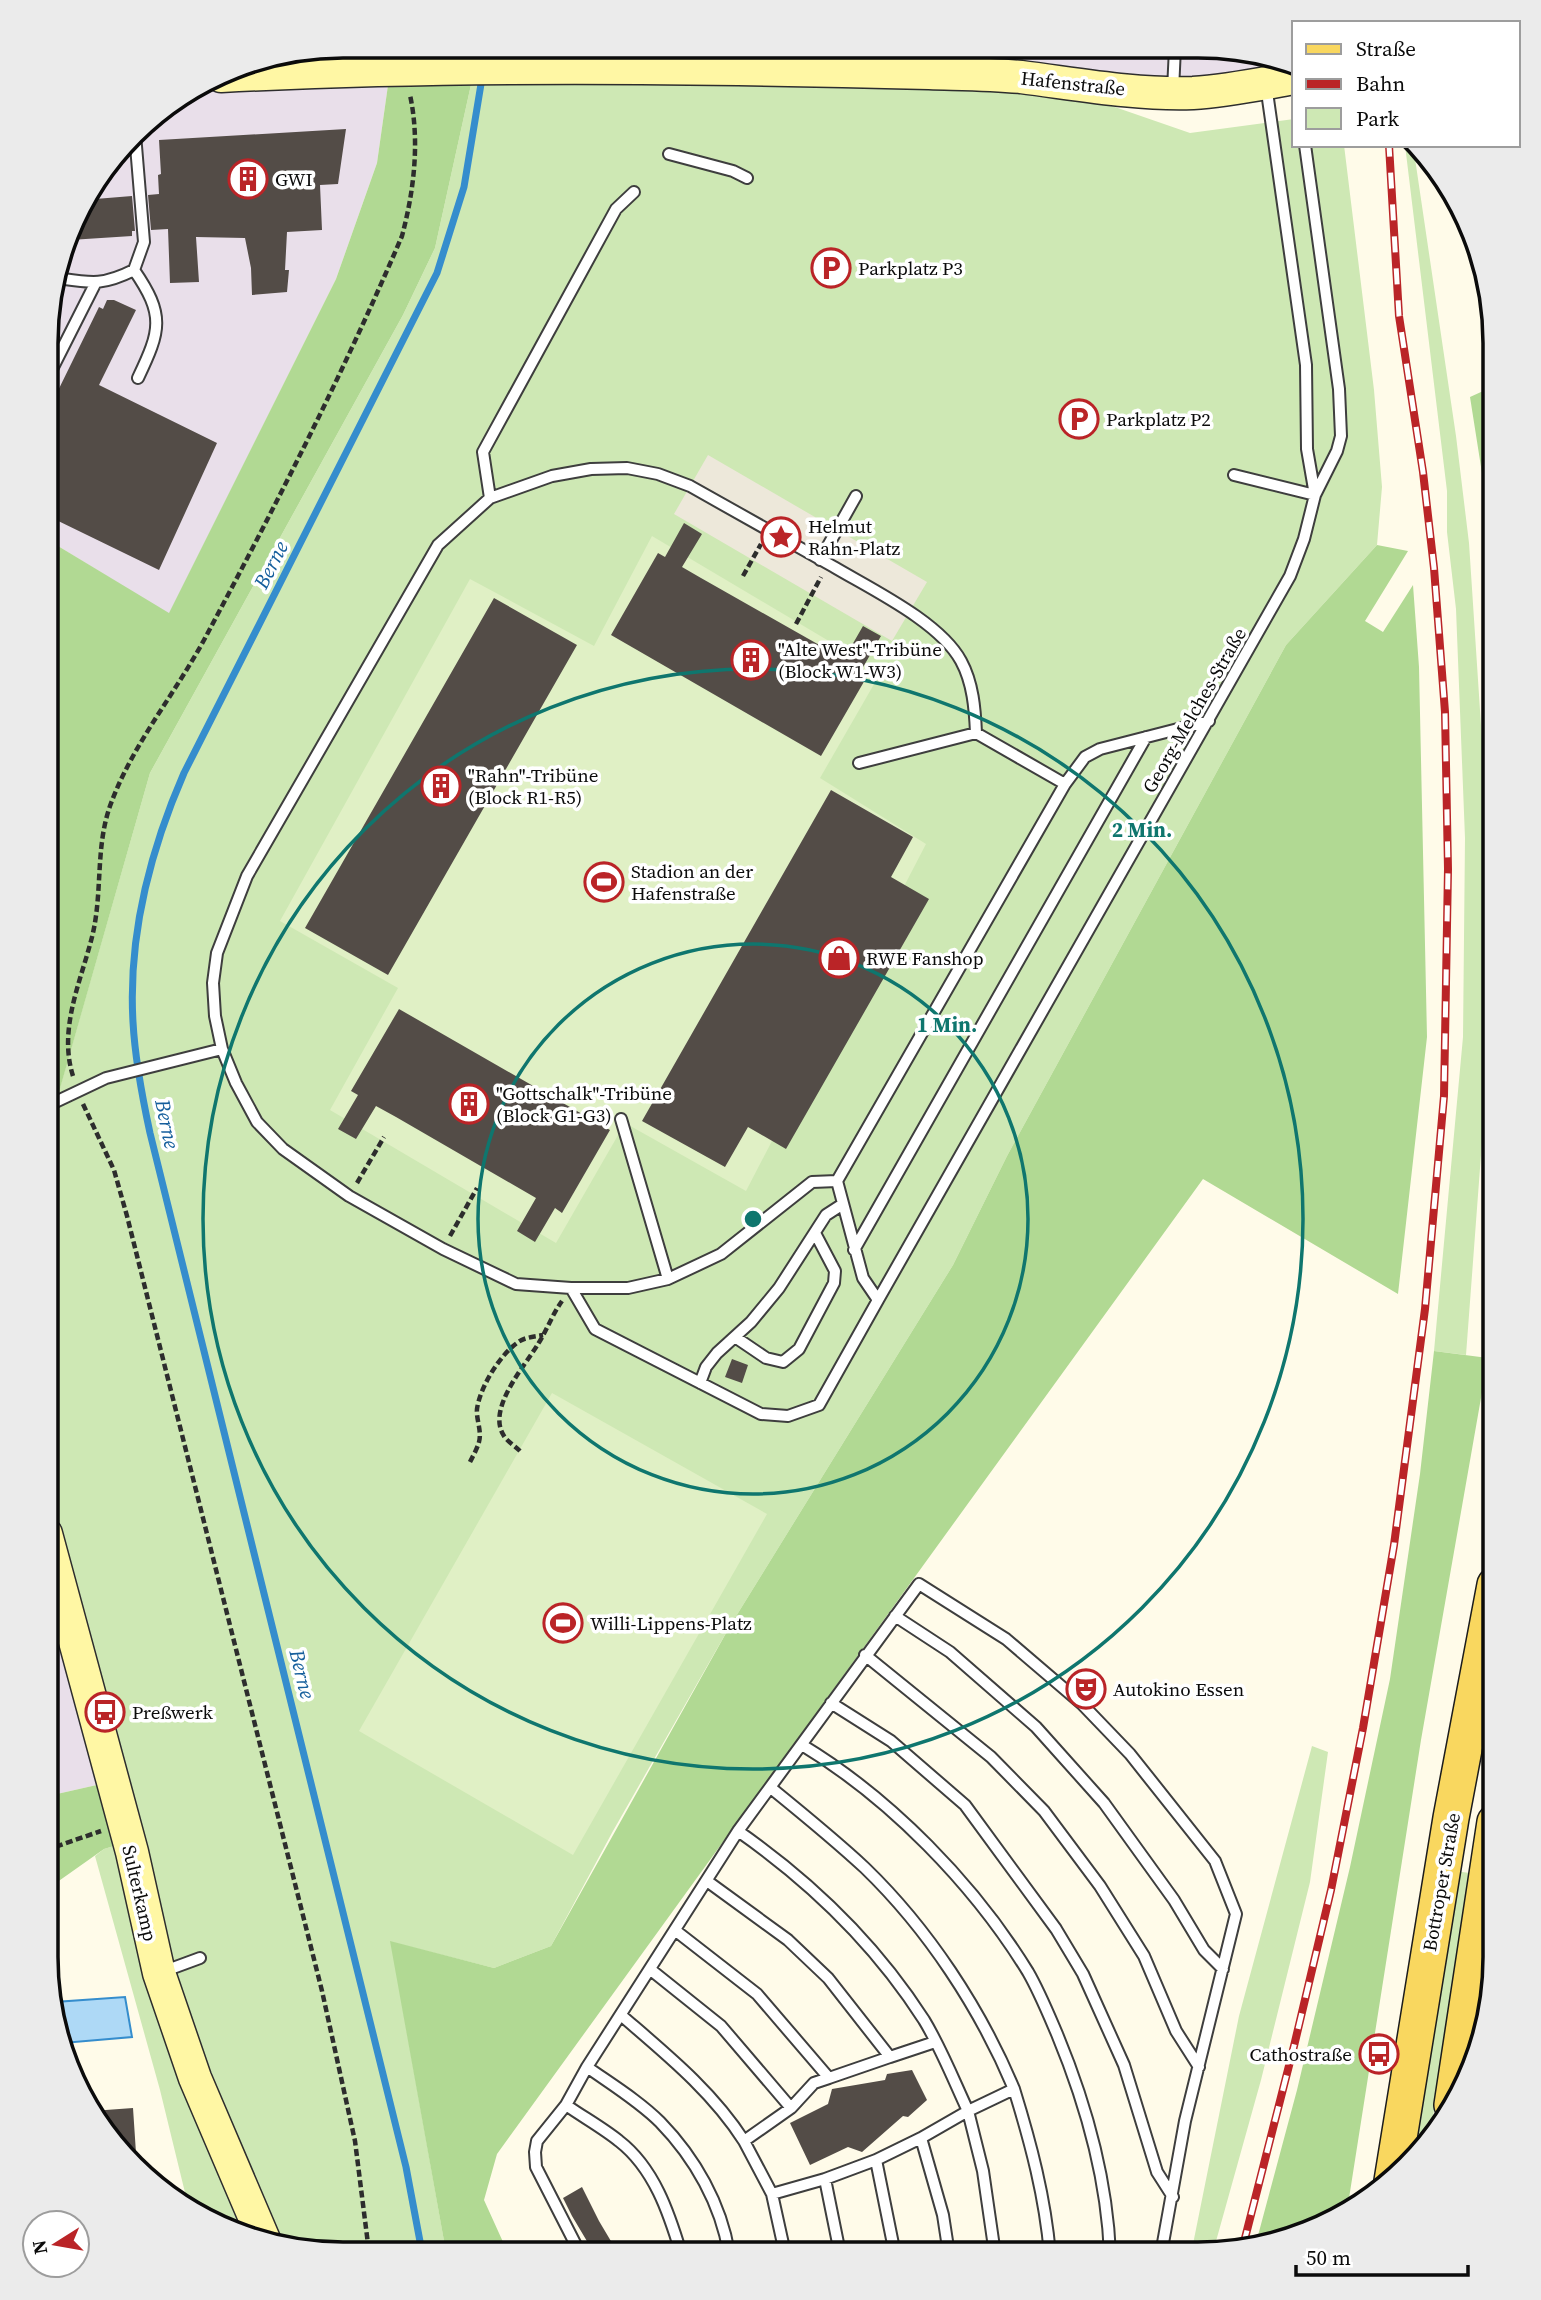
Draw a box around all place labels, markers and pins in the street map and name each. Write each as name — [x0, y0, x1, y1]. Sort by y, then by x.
building icon: GWI — [227, 158, 269, 200]
place label: GWI — [275, 166, 313, 192]
parking icon: Parkplatz P3 — [810, 247, 852, 289]
place label: Parkplatz P3 — [858, 255, 963, 281]
parking icon: Parkplatz P2 — [1058, 398, 1100, 440]
place label: Parkplatz P2 — [1106, 406, 1211, 432]
place label: Helmut Rahn-Platz — [808, 513, 900, 561]
place icon: Helmut Rahn-Platz — [760, 516, 802, 558]
place label: "Alte West"-Tribüne (Block W1-W3) — [778, 636, 942, 684]
building icon: "Alte West"-Tribüne (Block W1-W3) — [730, 639, 772, 681]
place label: "Rahn"-Tribüne (Block R1-R5) — [468, 762, 598, 810]
building icon: "Rahn"-Tribüne (Block R1-R5) — [420, 765, 462, 807]
place label: Stadion an der Hafenstraße — [631, 858, 753, 906]
sports icon: Stadion an der Hafenstraße — [583, 861, 625, 903]
shop icon: RWE Fanshop — [818, 937, 860, 979]
place label: RWE Fanshop — [866, 945, 984, 971]
place label: "Gottschalk"-Tribüne (Block G1-G3) — [496, 1080, 672, 1128]
building icon: "Gottschalk"-Tribüne (Block G1-G3) — [448, 1083, 490, 1125]
centre of rings — [741, 1207, 765, 1231]
sports icon: Willi-Lippens-Platz — [542, 1602, 584, 1644]
place label: Willi-Lippens-Platz — [590, 1610, 752, 1636]
theatre icon: Autokino Essen — [1065, 1668, 1107, 1710]
place label: Autokino Essen — [1113, 1676, 1244, 1702]
bus stop icon: Preßwerk — [84, 1691, 126, 1733]
place label: Preßwerk — [132, 1699, 214, 1725]
bus stop icon: Cathostraße — [1358, 2033, 1400, 2075]
place label: Cathostraße — [1249, 2041, 1352, 2067]

